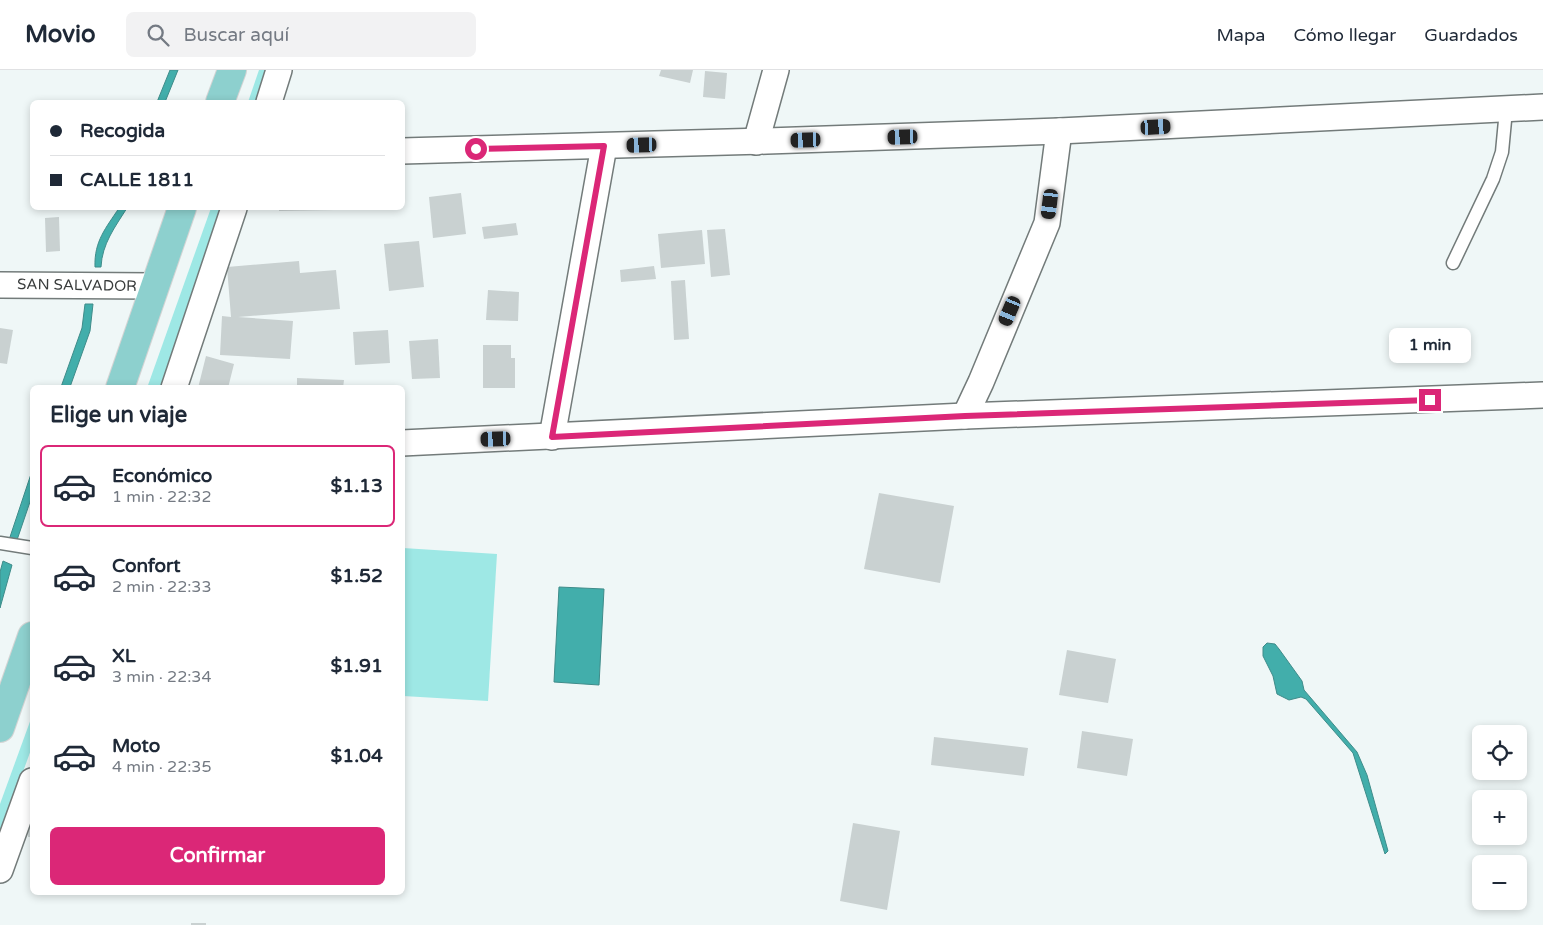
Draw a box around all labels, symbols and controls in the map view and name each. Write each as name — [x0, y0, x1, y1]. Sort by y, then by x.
search box — [126, 12, 476, 57]
text: Movio — [25, 20, 96, 49]
icon: search — [144, 21, 172, 49]
text: Buscar aquí — [184, 24, 289, 46]
text: Mapa — [1216, 24, 1265, 46]
text: Cómo llegar — [1293, 24, 1396, 46]
text: Guardados — [1424, 24, 1518, 46]
car — [1140, 119, 1171, 135]
text: Recogida — [80, 120, 165, 142]
car — [887, 129, 918, 145]
car — [790, 132, 821, 148]
car — [626, 137, 657, 153]
route start — [465, 138, 487, 160]
text: CALLE 1811 — [80, 169, 194, 191]
car — [1040, 188, 1059, 220]
street label: SAN SALVADOR — [17, 275, 137, 295]
car — [997, 294, 1022, 328]
callout: 1 min — [1389, 328, 1471, 362]
text: 1 min — [1409, 335, 1451, 355]
route end — [1419, 389, 1441, 411]
text: Elige un viaje — [50, 402, 187, 428]
car — [480, 431, 511, 447]
icon: car — [52, 464, 97, 509]
text: Económico — [112, 465, 212, 487]
text: $1.13 — [331, 475, 383, 497]
text: 1 min · 22:32 — [112, 487, 211, 507]
icon: car — [52, 554, 97, 599]
text: Confort — [112, 555, 181, 577]
text: $1.52 — [331, 565, 383, 587]
text: 2 min · 22:33 — [112, 577, 211, 597]
icon: car — [52, 644, 97, 689]
text: XL — [112, 645, 136, 667]
text: $1.91 — [331, 655, 383, 677]
text: 3 min · 22:34 — [112, 667, 211, 687]
map controls — [1472, 725, 1527, 910]
button: locate — [1472, 725, 1527, 780]
icon: car — [52, 734, 97, 779]
text: Moto — [112, 735, 160, 757]
text: $1.04 — [331, 745, 383, 767]
text: 4 min · 22:35 — [112, 757, 211, 777]
button: + — [1472, 790, 1527, 845]
button: Confirmar — [50, 827, 385, 885]
button: − — [1472, 855, 1527, 910]

